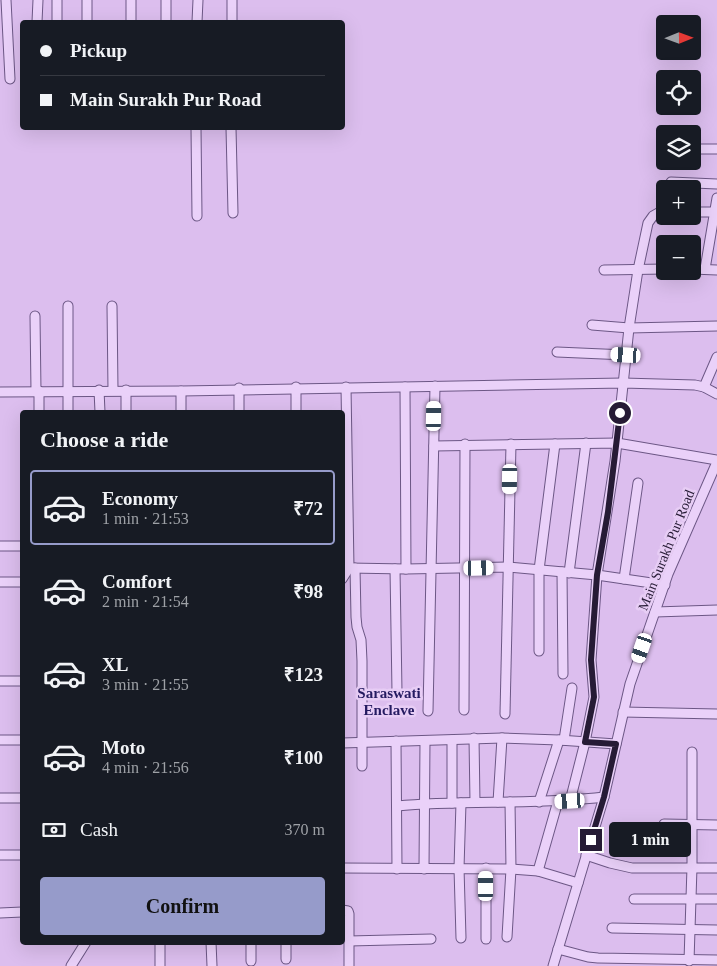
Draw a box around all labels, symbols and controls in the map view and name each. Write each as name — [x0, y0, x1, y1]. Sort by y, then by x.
north arrow — [656, 15, 701, 60]
map controls — [656, 15, 701, 280]
text: Pickup — [70, 40, 127, 61]
button: locate — [656, 70, 701, 115]
text: Main Surakh Pur Road — [70, 89, 261, 110]
button: layers — [656, 125, 701, 170]
button: + — [656, 180, 701, 225]
button: − — [656, 235, 701, 280]
car — [610, 347, 641, 363]
car — [426, 401, 441, 431]
route start — [609, 402, 631, 424]
text: Choose a ride — [40, 427, 168, 452]
car — [502, 464, 517, 494]
icon: car — [42, 485, 87, 530]
text: Economy — [102, 488, 178, 509]
street label: Main Surakh Pur Road — [635, 488, 698, 613]
text: ₹72 — [293, 498, 323, 519]
text: 1 min · 21:53 — [102, 510, 189, 527]
car — [463, 560, 494, 576]
icon: car — [42, 568, 87, 613]
text: Comfort — [102, 571, 172, 592]
text: ₹98 — [293, 581, 323, 602]
text: 2 min · 21:54 — [102, 593, 189, 610]
car — [630, 631, 653, 665]
icon: car — [42, 651, 87, 696]
text: XL — [102, 654, 128, 675]
text: ₹123 — [284, 664, 323, 685]
text: 3 min · 21:55 — [102, 676, 189, 693]
district label: Saraswati Enclave — [357, 685, 421, 718]
icon: car — [42, 734, 87, 779]
text: Moto — [102, 737, 145, 758]
text: ₹100 — [284, 747, 323, 768]
text: 4 min · 21:56 — [102, 759, 189, 776]
car — [554, 793, 585, 809]
icon: cash — [40, 816, 68, 844]
text: Cash — [80, 819, 118, 840]
text: 370 m — [285, 821, 325, 838]
callout: 1 min — [608, 822, 691, 858]
route end — [580, 829, 602, 851]
text: 1 min — [631, 831, 669, 848]
car — [478, 871, 493, 901]
button: Confirm — [40, 877, 325, 935]

